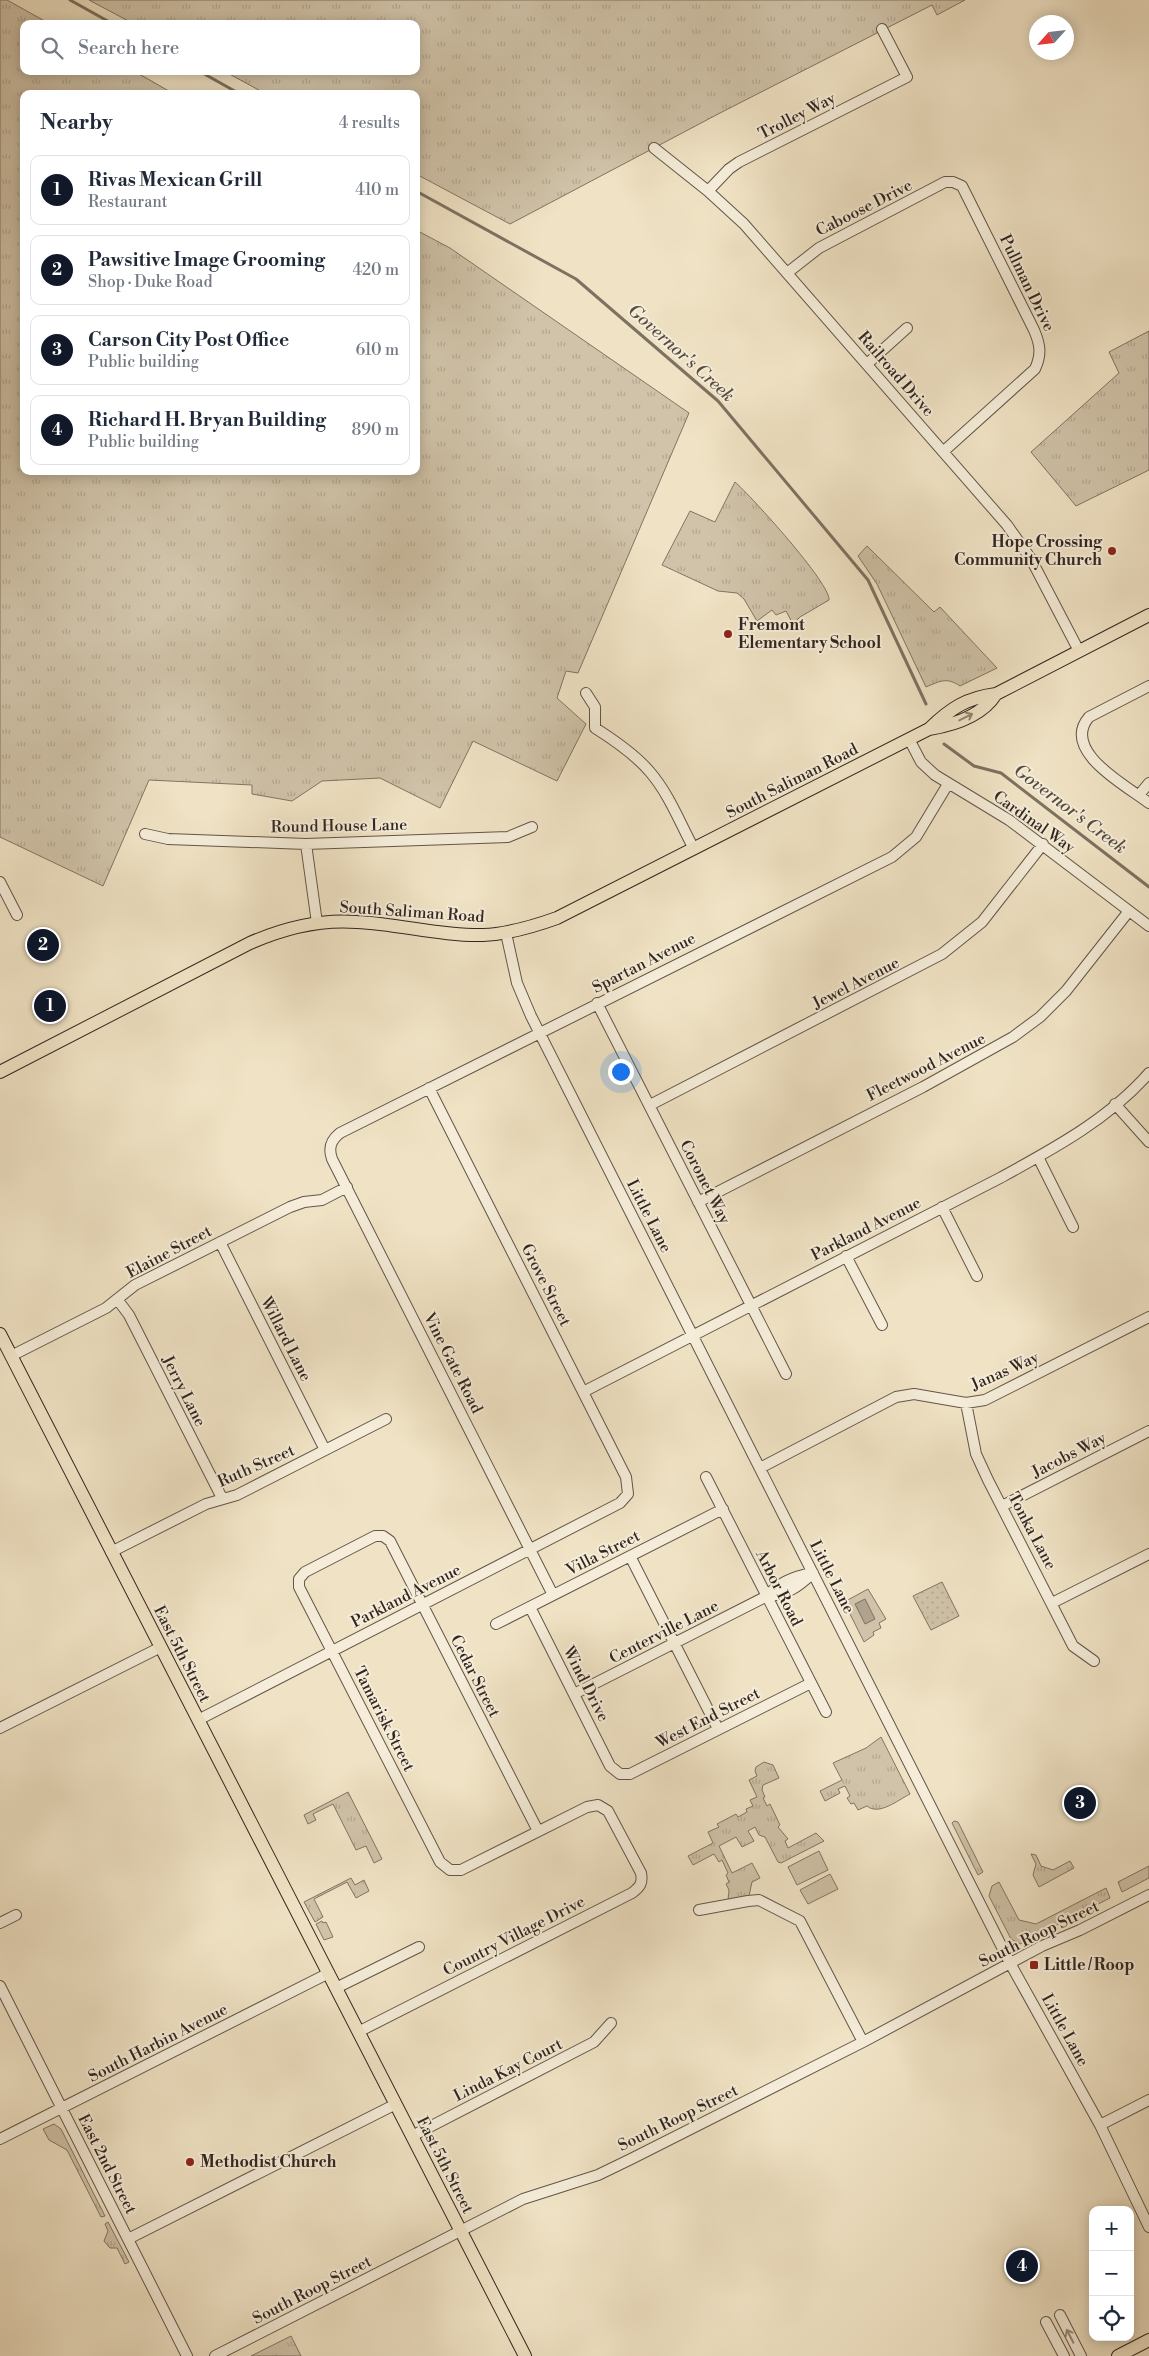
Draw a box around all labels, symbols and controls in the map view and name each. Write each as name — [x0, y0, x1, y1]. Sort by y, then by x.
north arrow — [1029, 15, 1074, 60]
search box — [20, 20, 420, 75]
icon: search — [38, 34, 66, 62]
text: Search here — [78, 36, 179, 60]
street label: Trolley Way — [755, 88, 839, 144]
text: Nearby — [40, 110, 113, 136]
text: 4 results — [339, 113, 400, 133]
text: Rivas Mexican Grill — [88, 168, 262, 192]
street label: Caboose Drive — [813, 175, 915, 241]
text: 1 — [53, 180, 61, 200]
text: 410 m — [355, 180, 399, 200]
text: Restaurant — [88, 192, 167, 212]
street label: Pullman Drive — [995, 231, 1059, 335]
text: Pawsitive Image Grooming — [88, 248, 325, 272]
text: 2 — [52, 260, 62, 280]
text: 420 m — [352, 260, 399, 280]
text: Shop · Duke Road — [88, 272, 212, 292]
water label: Governor's Creek — [623, 299, 739, 407]
street label: Railroad Drive — [854, 327, 938, 421]
text: Carson City Post Office — [88, 328, 289, 352]
text: 3 — [52, 340, 62, 360]
text: 610 m — [355, 340, 399, 360]
text: Public building — [88, 352, 199, 372]
text: Richard H. Bryan Building — [88, 408, 326, 432]
text: 4 — [52, 420, 62, 440]
text: 890 m — [352, 420, 399, 440]
text: Public building — [88, 432, 199, 452]
place label: Hope Crossing Community Church — [954, 532, 1103, 570]
marker: Hope Crossing Community Church — [1106, 545, 1118, 557]
place label: Fremont Elementary School — [738, 615, 882, 653]
marker: Fremont Elementary School — [722, 628, 734, 640]
one-way arrow — [958, 712, 973, 721]
street label: South Saliman Road — [723, 739, 861, 823]
water label: Governor's Creek — [1009, 759, 1131, 859]
street label: Cardinal Way — [989, 787, 1079, 858]
street label: Round House Lane — [271, 815, 407, 837]
street label: South Saliman Road — [339, 897, 485, 927]
pin: 2 — [27, 926, 59, 964]
street label: Spartan Avenue — [589, 928, 699, 998]
street label: Jewel Avenue — [808, 953, 903, 1014]
pin: 1 — [34, 987, 66, 1025]
street label: Fleetwood Avenue — [863, 1028, 989, 1106]
your location — [608, 1059, 634, 1085]
street label: Coronet Way — [675, 1137, 735, 1227]
street label: Little Lane — [622, 1176, 676, 1256]
street label: Parkland Avenue — [808, 1193, 924, 1265]
street label: Elaine Street — [123, 1221, 215, 1283]
street label: Grove Street — [517, 1240, 575, 1330]
street label: Willard Lane — [256, 1292, 316, 1385]
street label: Vine Gate Road — [419, 1308, 487, 1417]
street label: Janas Way — [967, 1347, 1042, 1395]
street label: Jerry Lane — [157, 1351, 210, 1430]
street label: Jacobs Way — [1028, 1428, 1110, 1483]
street label: Ruth Street — [214, 1440, 298, 1492]
street label: Tonka Lane — [1003, 1489, 1061, 1573]
street label: Villa Street — [562, 1526, 644, 1581]
street label: Little Lane — [805, 1537, 859, 1617]
street label: Arbor Road — [751, 1546, 807, 1630]
street label: Parkland Avenue — [348, 1560, 464, 1632]
street label: Centerville Lane — [606, 1596, 722, 1668]
street label: East 5th Street — [149, 1602, 215, 1706]
street label: Cedar Street — [446, 1631, 504, 1721]
street label: Wind Drive — [558, 1642, 613, 1725]
street label: Tamarisk Street — [349, 1663, 419, 1775]
street label: West End Street — [652, 1683, 764, 1753]
pin: 3 — [1064, 1784, 1096, 1822]
street label: Country Village Drive — [440, 1892, 588, 1980]
street label: South Roop Street — [976, 1896, 1103, 1972]
place label: Little / Roop — [1044, 1955, 1134, 1975]
marker: Little / Roop — [1028, 1959, 1040, 1971]
street label: Little Lane — [1037, 1990, 1093, 2070]
street label: South Harbin Avenue — [85, 1999, 231, 2087]
street label: Linda Kay Court — [450, 2034, 566, 2106]
street label: South Roop Street — [615, 2080, 742, 2156]
street label: East 2nd Street — [73, 2111, 141, 2218]
street label: East 5th Street — [412, 2113, 478, 2217]
place label: Methodist Church — [200, 2152, 337, 2172]
marker: Methodist Church — [184, 2156, 196, 2168]
map controls — [1089, 2206, 1134, 2341]
button: + — [1089, 2206, 1134, 2251]
pin: 4 — [1006, 2247, 1038, 2285]
street label: South Roop Street — [249, 2251, 375, 2329]
button: − — [1089, 2251, 1134, 2296]
button: locate — [1089, 2296, 1134, 2341]
one-way arrow — [1065, 2328, 1075, 2343]

